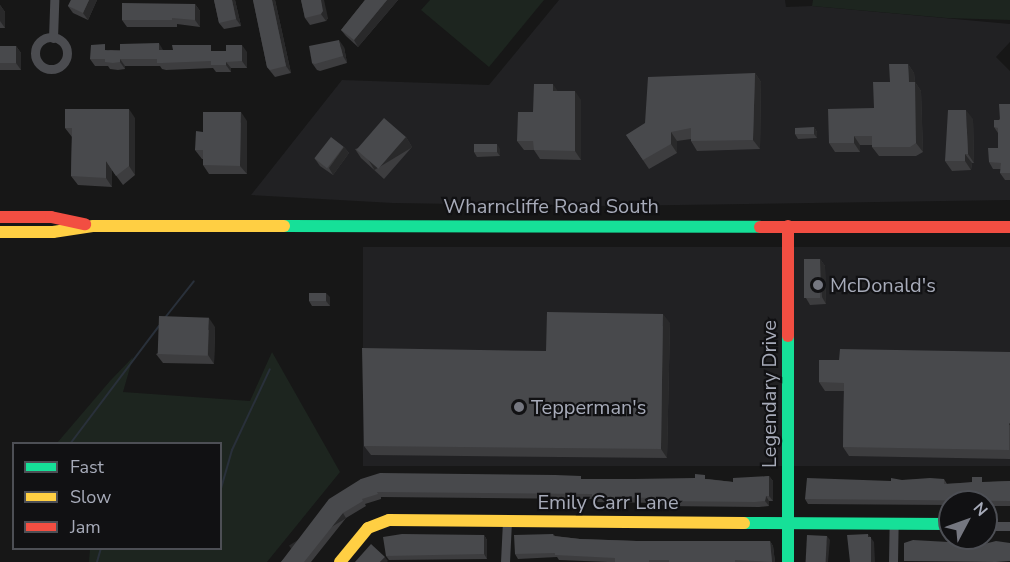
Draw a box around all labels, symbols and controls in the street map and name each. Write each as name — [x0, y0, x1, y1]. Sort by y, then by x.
street label: Wharncliffe Road South — [443, 194, 659, 218]
place label: McDonald's — [830, 273, 936, 297]
marker: McDonald's — [811, 278, 825, 292]
street label: Legendary Drive — [757, 320, 781, 468]
place label: Tepperman's — [531, 395, 646, 419]
marker: Tepperman's — [512, 400, 526, 414]
legend — [12, 442, 222, 550]
text: Fast — [70, 455, 104, 479]
text: Slow — [70, 485, 111, 509]
street label: Emily Carr Lane — [537, 490, 679, 514]
north arrow — [938, 490, 998, 550]
text: N — [968, 498, 992, 521]
text: Jam — [70, 515, 101, 539]

